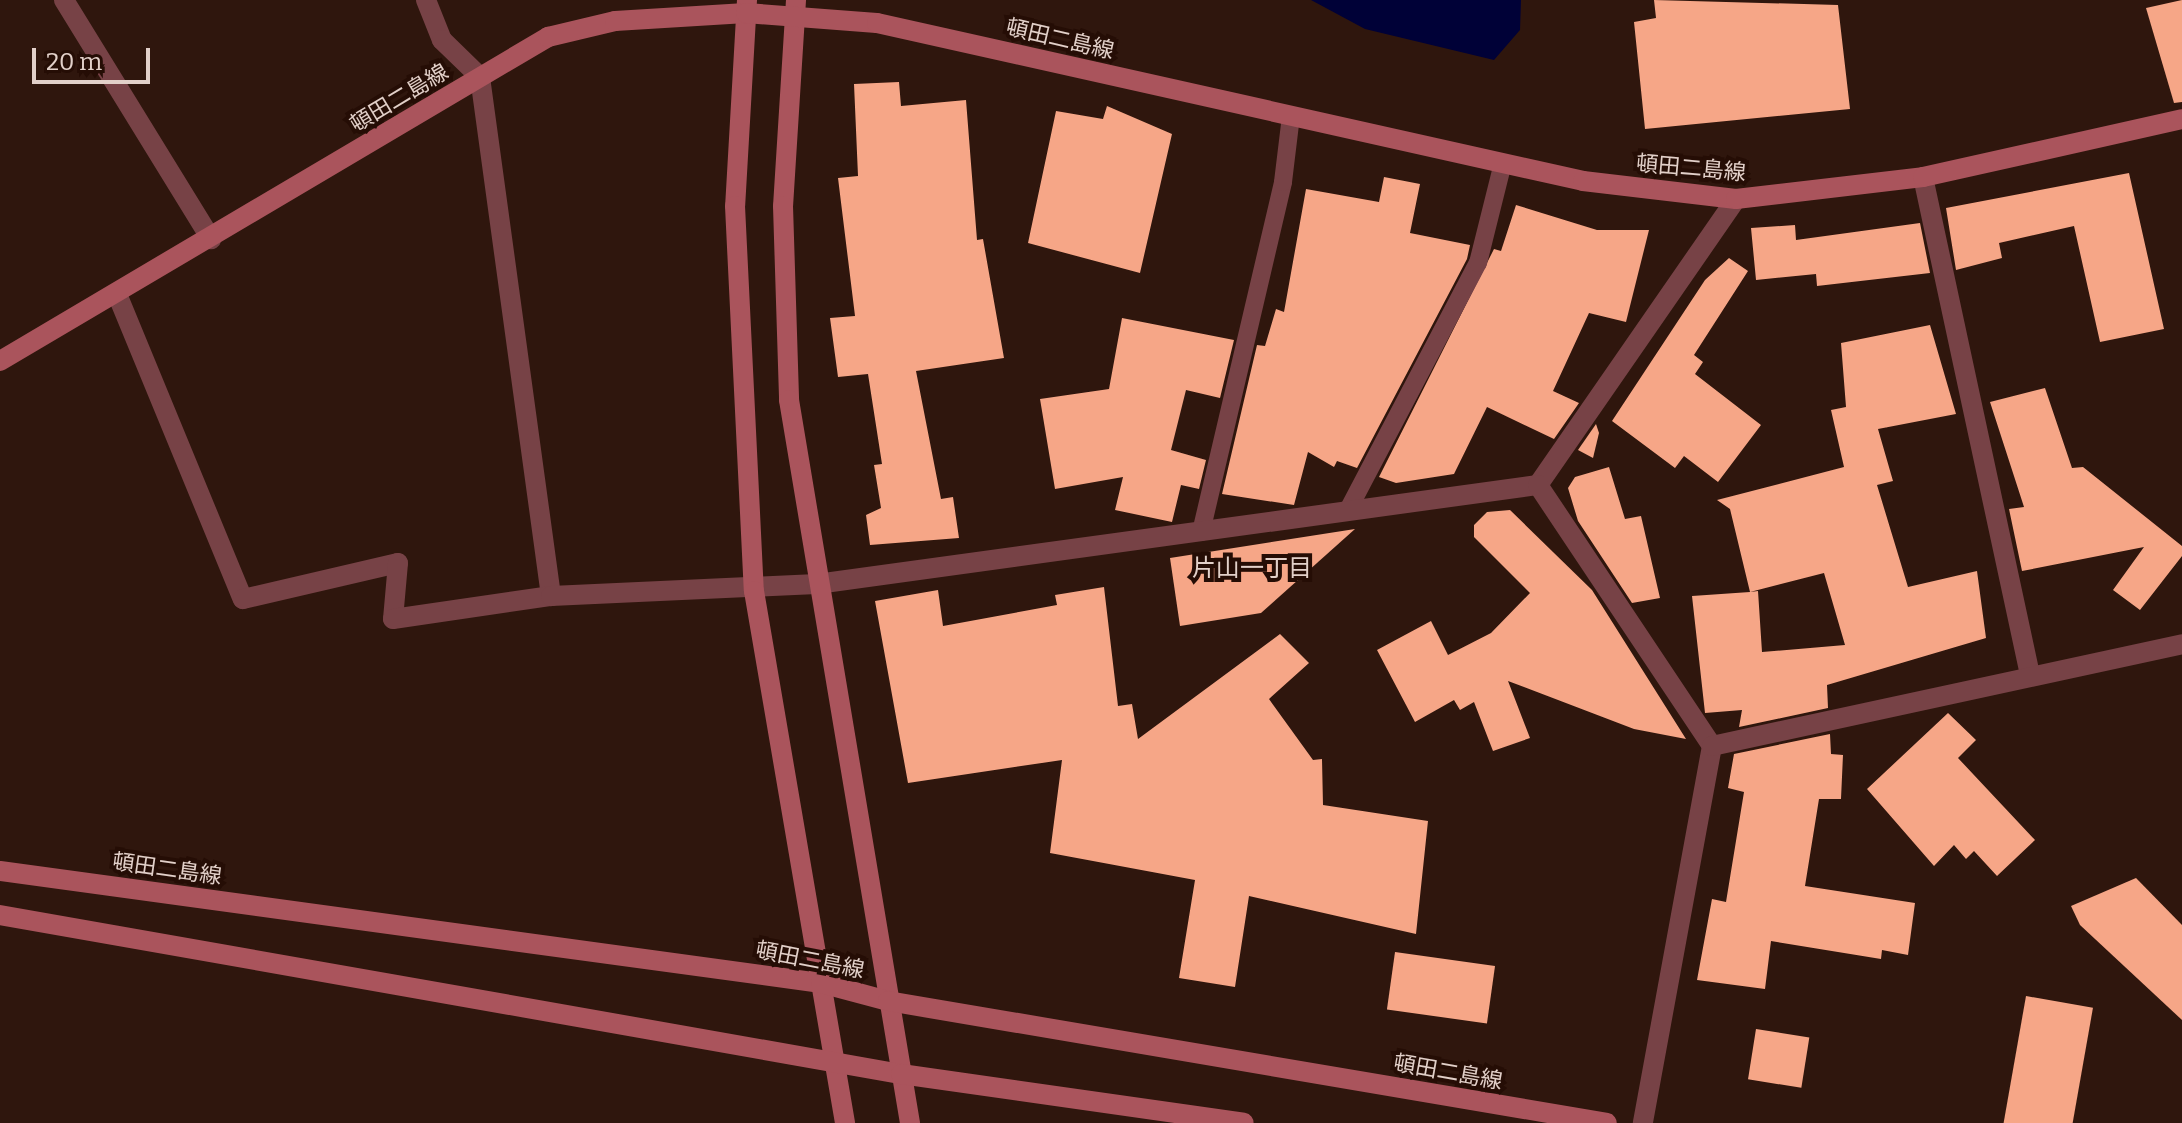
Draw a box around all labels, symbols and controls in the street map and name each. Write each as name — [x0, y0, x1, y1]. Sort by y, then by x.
street label: 頓田二島線 — [1003, 14, 1117, 64]
scale bar — [36, 32, 154, 82]
text: 20 m — [46, 48, 102, 76]
street label: 頓田二島線 — [345, 58, 453, 138]
street label: 頓田二島線 — [1635, 150, 1747, 186]
district label: 片山一丁目 — [1192, 555, 1312, 583]
street label: 頓田二島線 — [111, 848, 223, 890]
street label: 頓田二島線 — [753, 937, 867, 983]
street label: 頓田二島線 — [1392, 1049, 1504, 1095]

